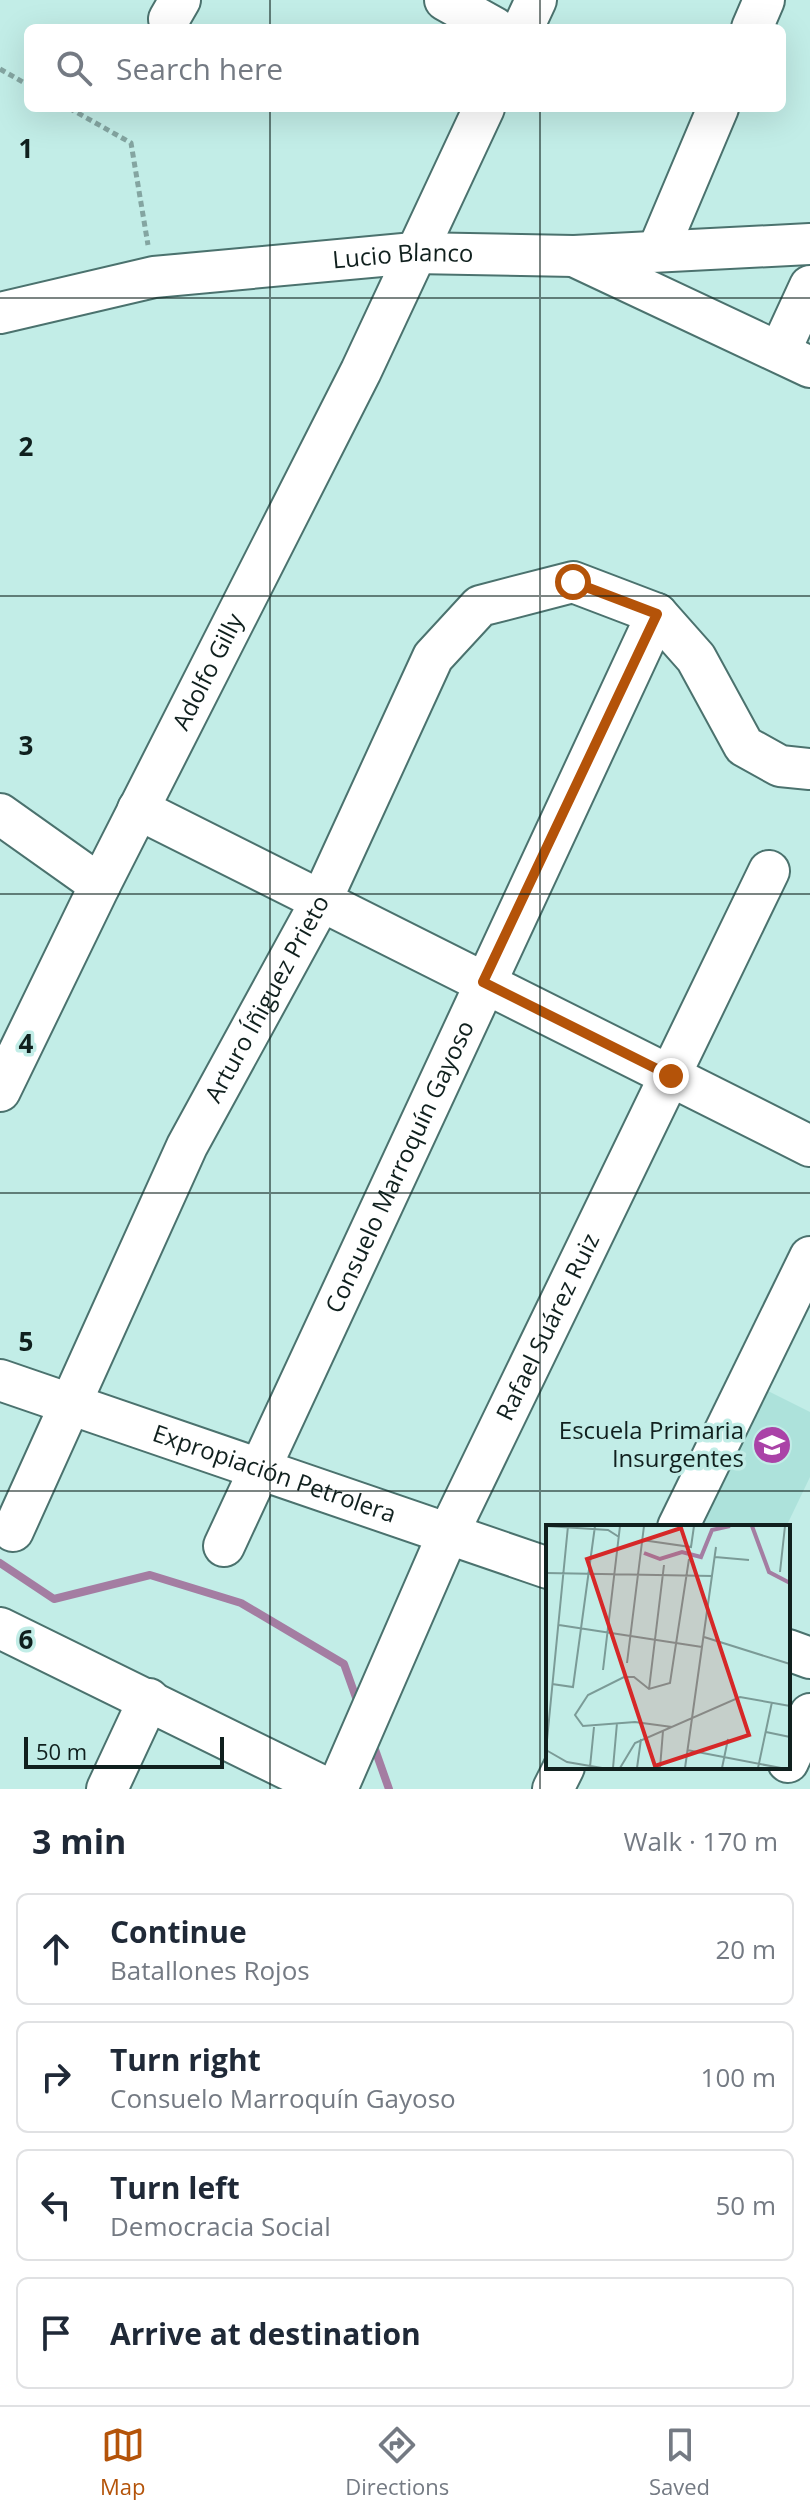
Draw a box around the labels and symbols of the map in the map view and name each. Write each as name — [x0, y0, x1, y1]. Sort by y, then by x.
text: 1 — [19, 130, 33, 166]
street label: Lucio Blanco — [331, 235, 474, 275]
text: 2 — [19, 428, 34, 464]
route start — [555, 564, 591, 600]
street label: Adolfo Gilly — [163, 606, 251, 735]
text: 3 — [19, 727, 33, 763]
street label: Arturo Íñiguez Prieto — [196, 889, 336, 1108]
street label: Consuelo Marroquín Gayoso — [317, 1015, 481, 1318]
text: 4 — [19, 1025, 34, 1061]
route end — [653, 1058, 689, 1094]
street label: Rafael Suárez Ruiz — [487, 1227, 606, 1426]
text: 5 — [19, 1323, 33, 1359]
place label: Escuela Primaria Insurgentes — [559, 1413, 744, 1474]
street label: Expropiación Petrolera — [149, 1416, 401, 1530]
school or university icon: Escuela Primaria Insurgentes — [751, 1424, 793, 1466]
inset map — [546, 1525, 790, 1769]
text: 6 — [19, 1621, 34, 1657]
scale bar — [24, 1733, 224, 1769]

